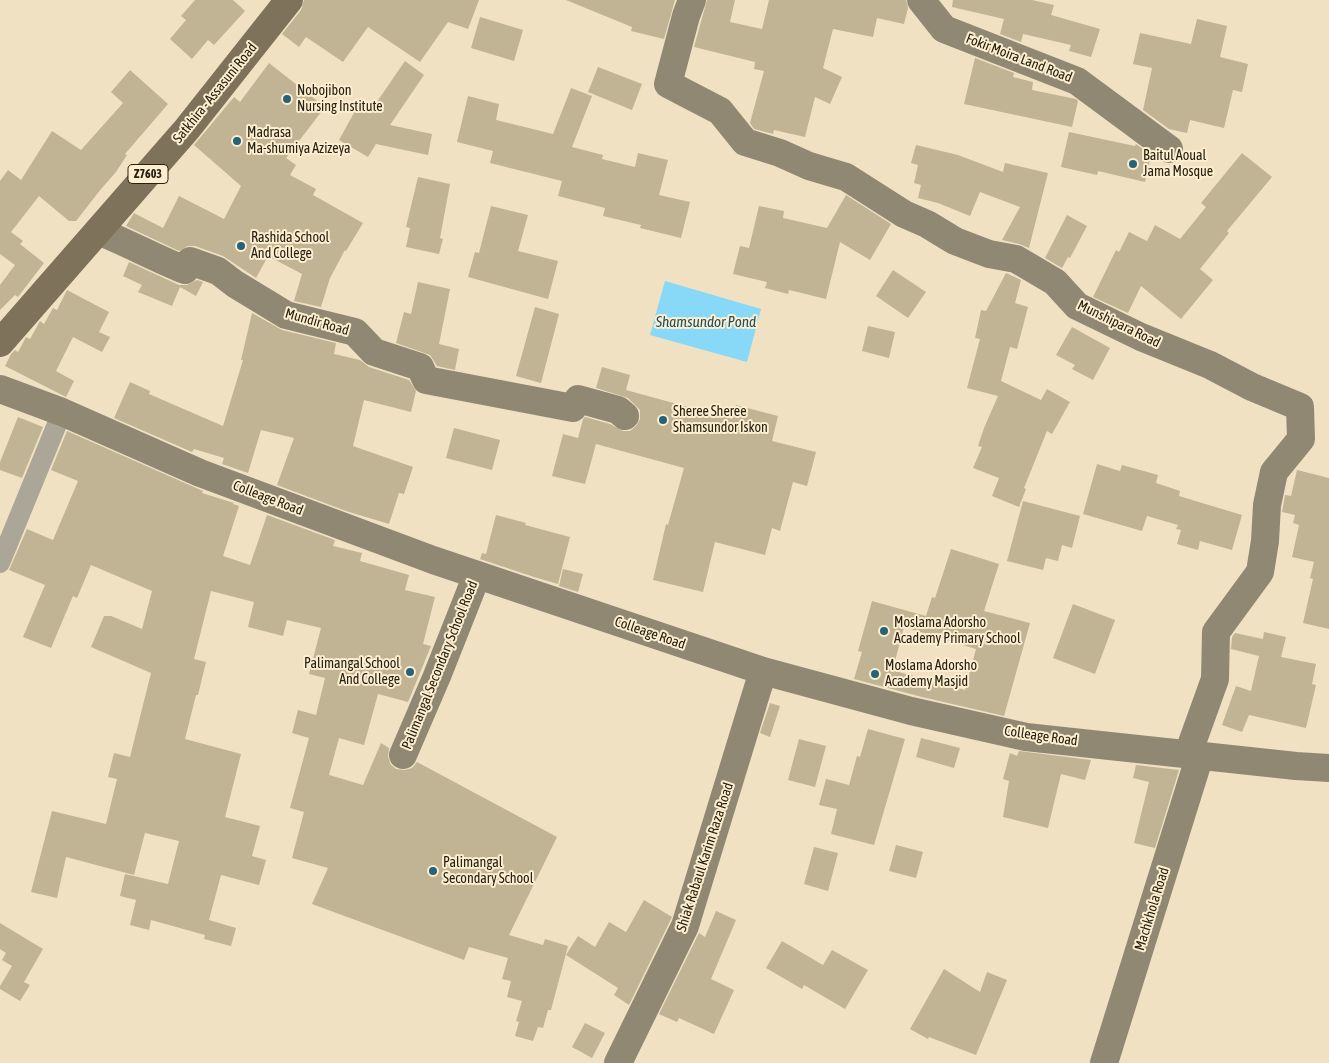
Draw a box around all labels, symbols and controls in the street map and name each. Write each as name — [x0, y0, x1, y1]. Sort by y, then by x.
street label: Fokir Moira Land Road — [964, 30, 1074, 86]
street label: Satkhira - Assasuni Road — [169, 40, 261, 146]
place label: Nobojibon Nursing Institute — [297, 83, 383, 115]
marker: Nobojibon Nursing Institute — [281, 93, 293, 105]
place label: Madrasa Ma-shumiya Azizeya — [247, 125, 351, 158]
marker: Madrasa Ma-shumiya Azizeya — [231, 135, 243, 147]
place label: Baitul Aoual Jama Mosque — [1143, 148, 1213, 180]
marker: Baitul Aoual Jama Mosque — [1127, 158, 1139, 170]
road number: Z7603 — [128, 164, 168, 183]
place label: Rashida School And College — [251, 230, 329, 262]
marker: Rashida School And College — [235, 240, 247, 252]
street label: Munshipara Road — [1075, 297, 1163, 351]
street label: Mundir Road — [283, 305, 351, 339]
water label: Shamsundor Pond — [656, 313, 756, 331]
place label: Sheree Sheree Shamsundor Iskon — [673, 404, 768, 437]
marker: Sheree Sheree Shamsundor Iskon — [657, 414, 669, 426]
street label: Colleage Road — [231, 477, 305, 519]
street label: Palimangal Secondary School Road — [398, 578, 482, 752]
street label: Colleage Road — [612, 613, 688, 653]
place label: Moslama Adorsho Academy Primary School — [894, 615, 1021, 648]
marker: Moslama Adorsho Academy Primary School — [878, 625, 890, 637]
place label: Palimangal School And College — [304, 656, 400, 689]
place label: Moslama Adorsho Academy Masjid — [885, 658, 977, 690]
marker: Palimangal School And College — [404, 666, 416, 678]
marker: Moslama Adorsho Academy Masjid — [869, 668, 881, 680]
street label: Colleage Road — [1003, 723, 1079, 749]
street label: Shiak Rabaul Karim Raza Road — [673, 780, 737, 934]
place label: Palimangal Secondary School — [443, 855, 533, 888]
marker: Palimangal Secondary School — [427, 865, 439, 877]
street label: Machkhola Road — [1131, 865, 1173, 953]

